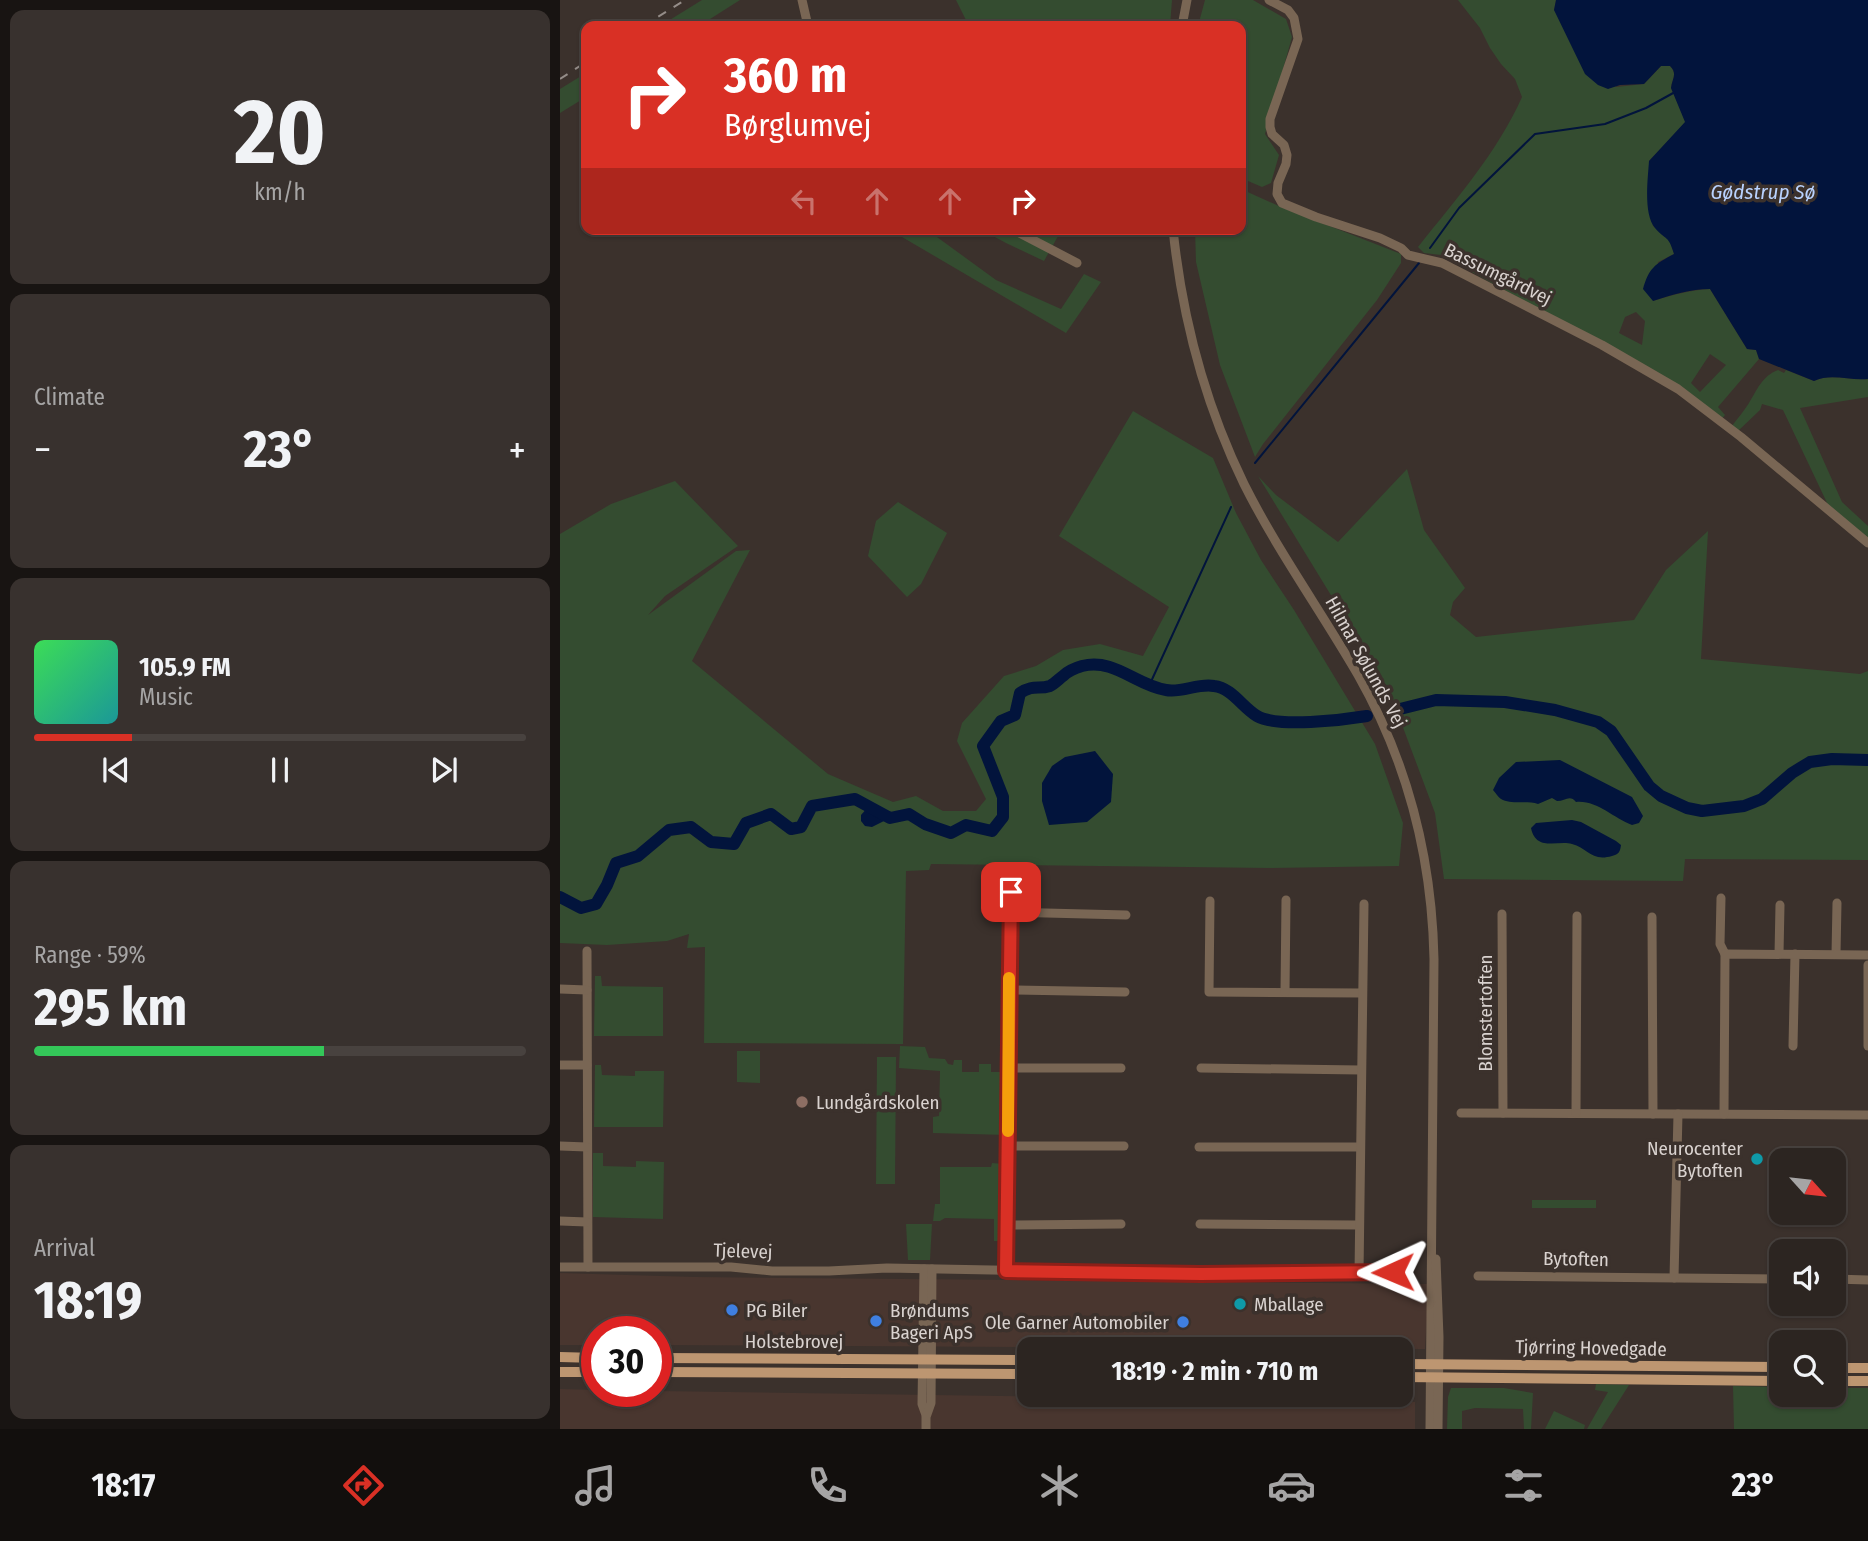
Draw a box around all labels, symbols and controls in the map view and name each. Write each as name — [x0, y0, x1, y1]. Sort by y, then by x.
text: 360 m — [724, 46, 847, 105]
icon: right — [609, 49, 700, 140]
text: 20 — [234, 78, 326, 187]
text: Børglumvej — [724, 106, 872, 144]
text: km/h — [254, 178, 306, 206]
water label: Gødstrup Sø — [1710, 179, 1816, 205]
icon: left — [785, 182, 823, 220]
icon: ahead — [858, 182, 896, 220]
icon: ahead — [931, 182, 969, 220]
icon: right — [1004, 182, 1042, 220]
street label: Bassumgårdvej — [1440, 238, 1556, 310]
text: Climate — [34, 383, 105, 411]
text: 23° — [243, 418, 316, 481]
text: − — [34, 427, 51, 473]
text: + — [509, 427, 526, 473]
street label: Hilmar Sølunds Vej — [1320, 592, 1412, 732]
text: 105.9 FM — [139, 652, 231, 683]
text: Music — [139, 683, 193, 711]
icon: previous — [97, 751, 135, 789]
icon: pause — [261, 751, 299, 789]
icon: next — [425, 751, 463, 789]
pin — [981, 862, 1041, 922]
icon: arrive — [992, 873, 1030, 911]
text: Range · 59% — [34, 941, 146, 969]
street label: Blomstertoften — [1474, 954, 1497, 1072]
text: 295 km — [34, 976, 187, 1039]
place label: Lundgårdskolen — [816, 1091, 940, 1114]
marker: Lundgårdskolen — [794, 1094, 810, 1110]
place label: Neurocenter Bytoften — [1647, 1137, 1743, 1182]
north arrow — [1769, 1148, 1846, 1225]
map controls — [1769, 1148, 1846, 1407]
marker: Neurocenter Bytoften — [1749, 1151, 1765, 1167]
text: Arrival — [34, 1234, 95, 1262]
position arrow — [1356, 1235, 1430, 1309]
street label: Tjelevej — [713, 1238, 773, 1264]
button: sound — [1769, 1239, 1846, 1316]
street label: Bytoften — [1543, 1247, 1609, 1271]
text: 18:19 — [34, 1269, 142, 1332]
place label: Mballage — [1254, 1293, 1324, 1316]
marker: Mballage — [1232, 1296, 1248, 1312]
place label: PG Biler — [746, 1299, 808, 1322]
place label: Brøndums Bageri ApS — [890, 1299, 973, 1344]
marker: PG Biler — [724, 1302, 740, 1318]
place label: Ole Garner Automobiler — [985, 1311, 1169, 1334]
marker: Brøndums Bageri ApS — [868, 1313, 884, 1329]
marker: Ole Garner Automobiler — [1175, 1314, 1191, 1330]
speed limit sign: 30 — [581, 1316, 672, 1407]
street label: Holstebrovej — [745, 1330, 843, 1353]
button: search — [1769, 1330, 1846, 1407]
street label: Tjørring Hovedgade — [1515, 1335, 1667, 1361]
text: 18:19 · 2 min · 710 m — [1112, 1356, 1318, 1387]
icon: directions — [339, 1461, 388, 1510]
icon: music — [571, 1461, 620, 1510]
icon: phone — [803, 1461, 852, 1510]
icon: climate — [1035, 1461, 1084, 1510]
icon: car — [1267, 1461, 1316, 1510]
icon: filters — [1499, 1461, 1548, 1510]
text: 18:17 — [92, 1466, 155, 1504]
text: 23° — [1731, 1466, 1776, 1504]

